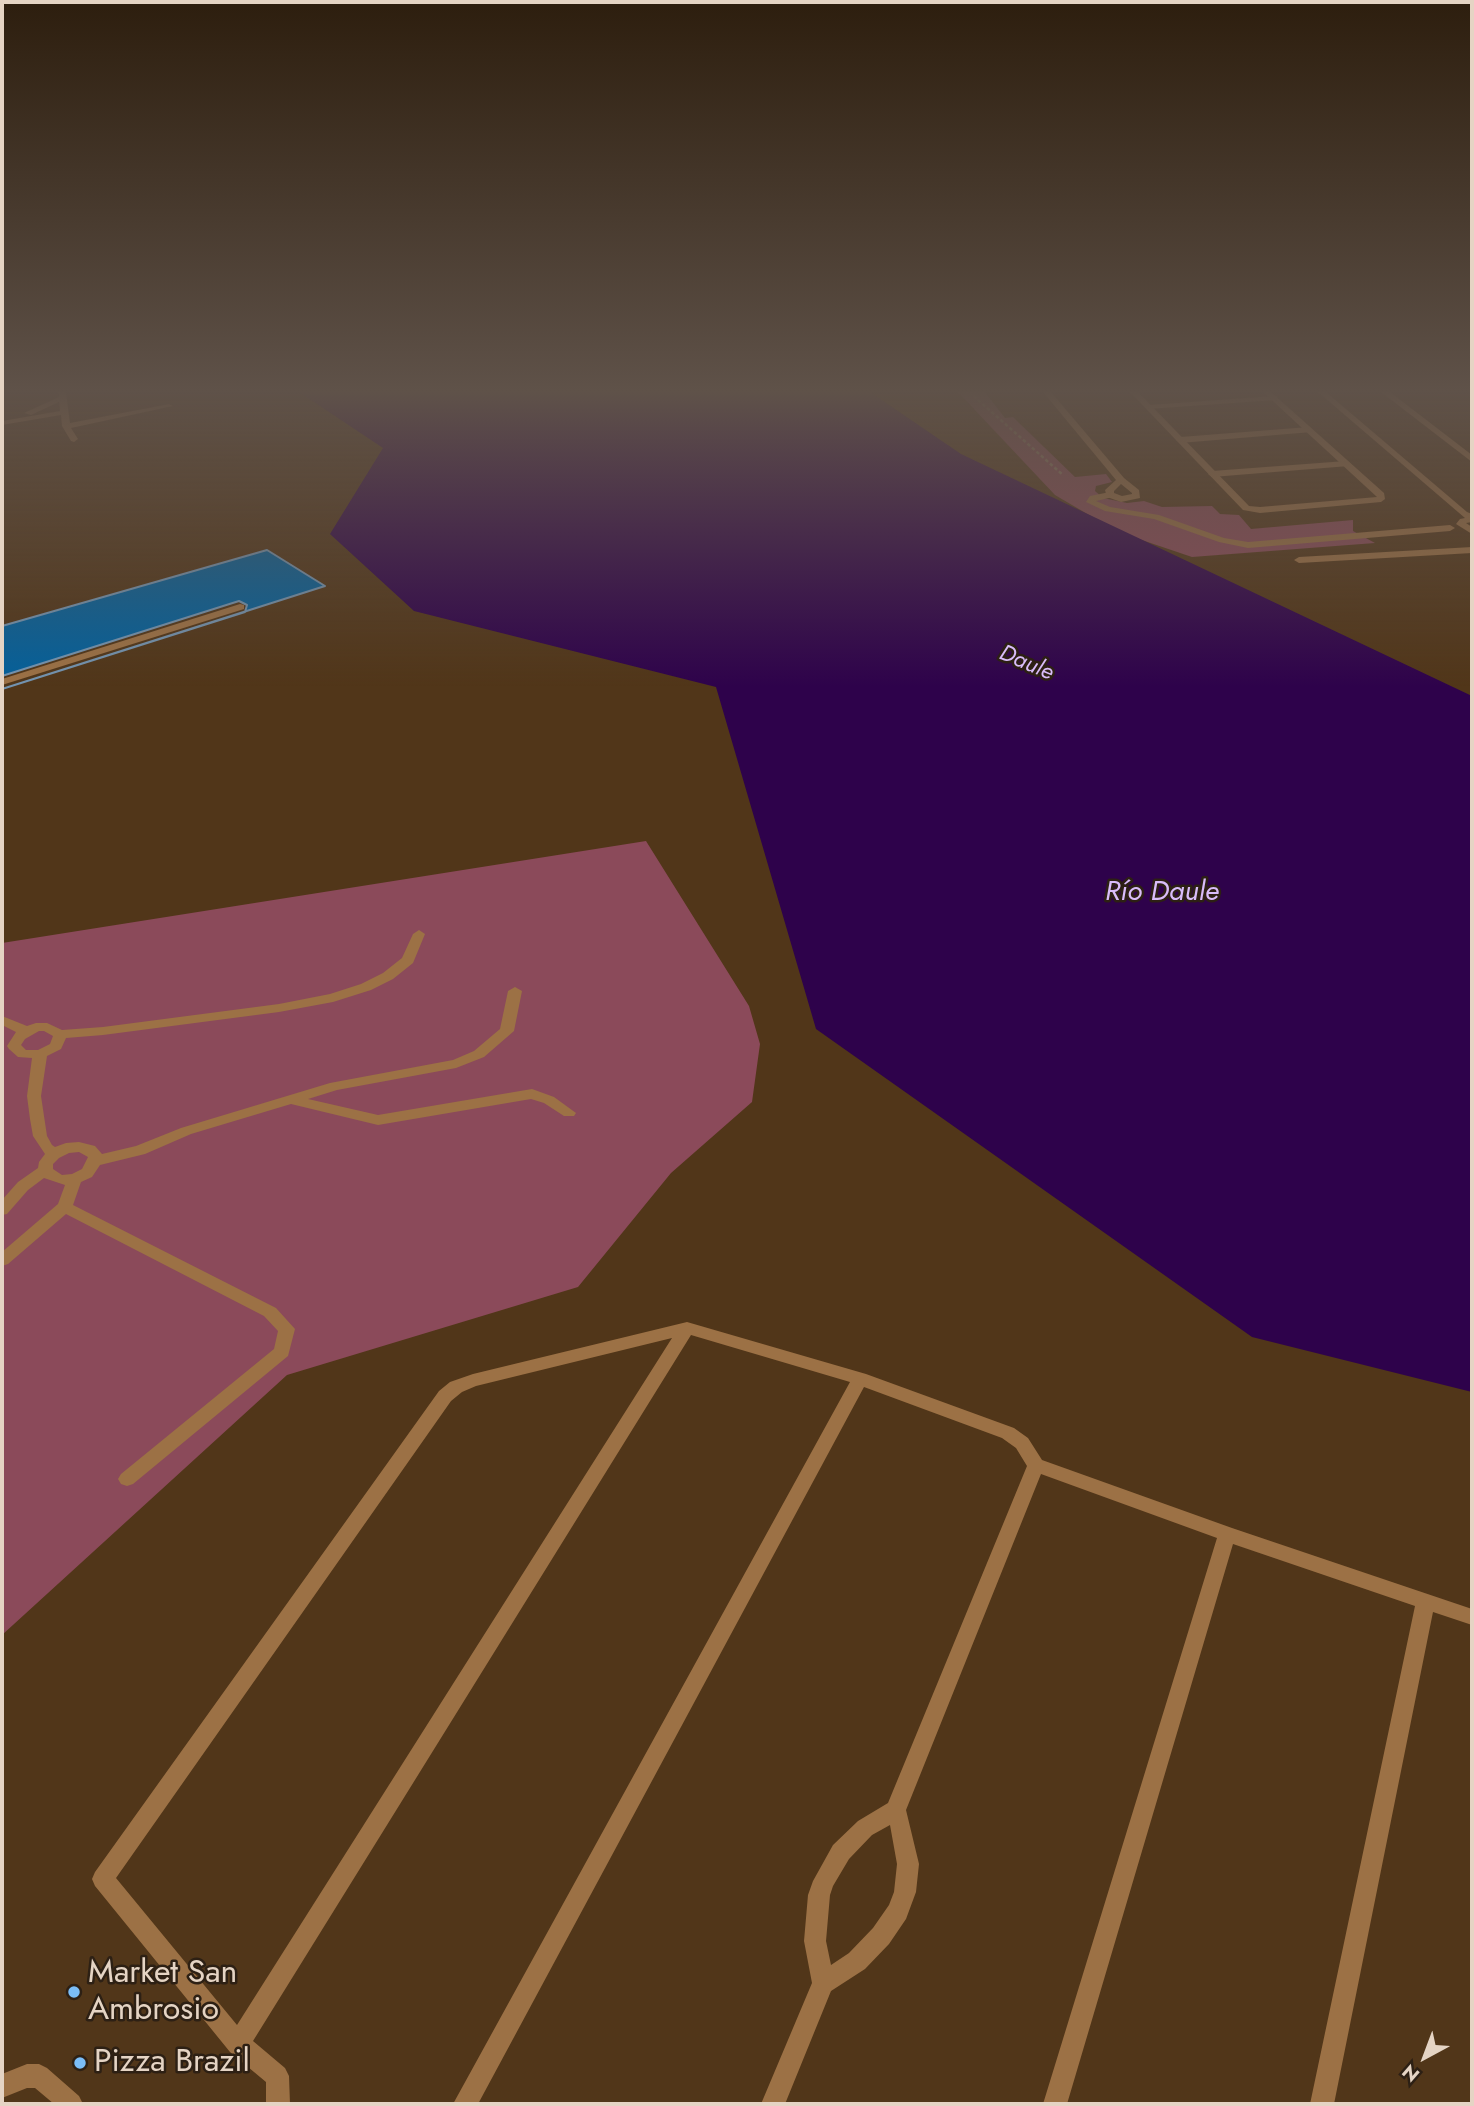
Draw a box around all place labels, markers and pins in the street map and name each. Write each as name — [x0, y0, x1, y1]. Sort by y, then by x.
place label: Market San Ambrosio — [88, 1955, 237, 2030]
marker: Market San Ambrosio — [66, 1984, 82, 2000]
place label: Pizza Brazil — [94, 2044, 250, 2082]
marker: Pizza Brazil — [72, 2055, 88, 2071]

